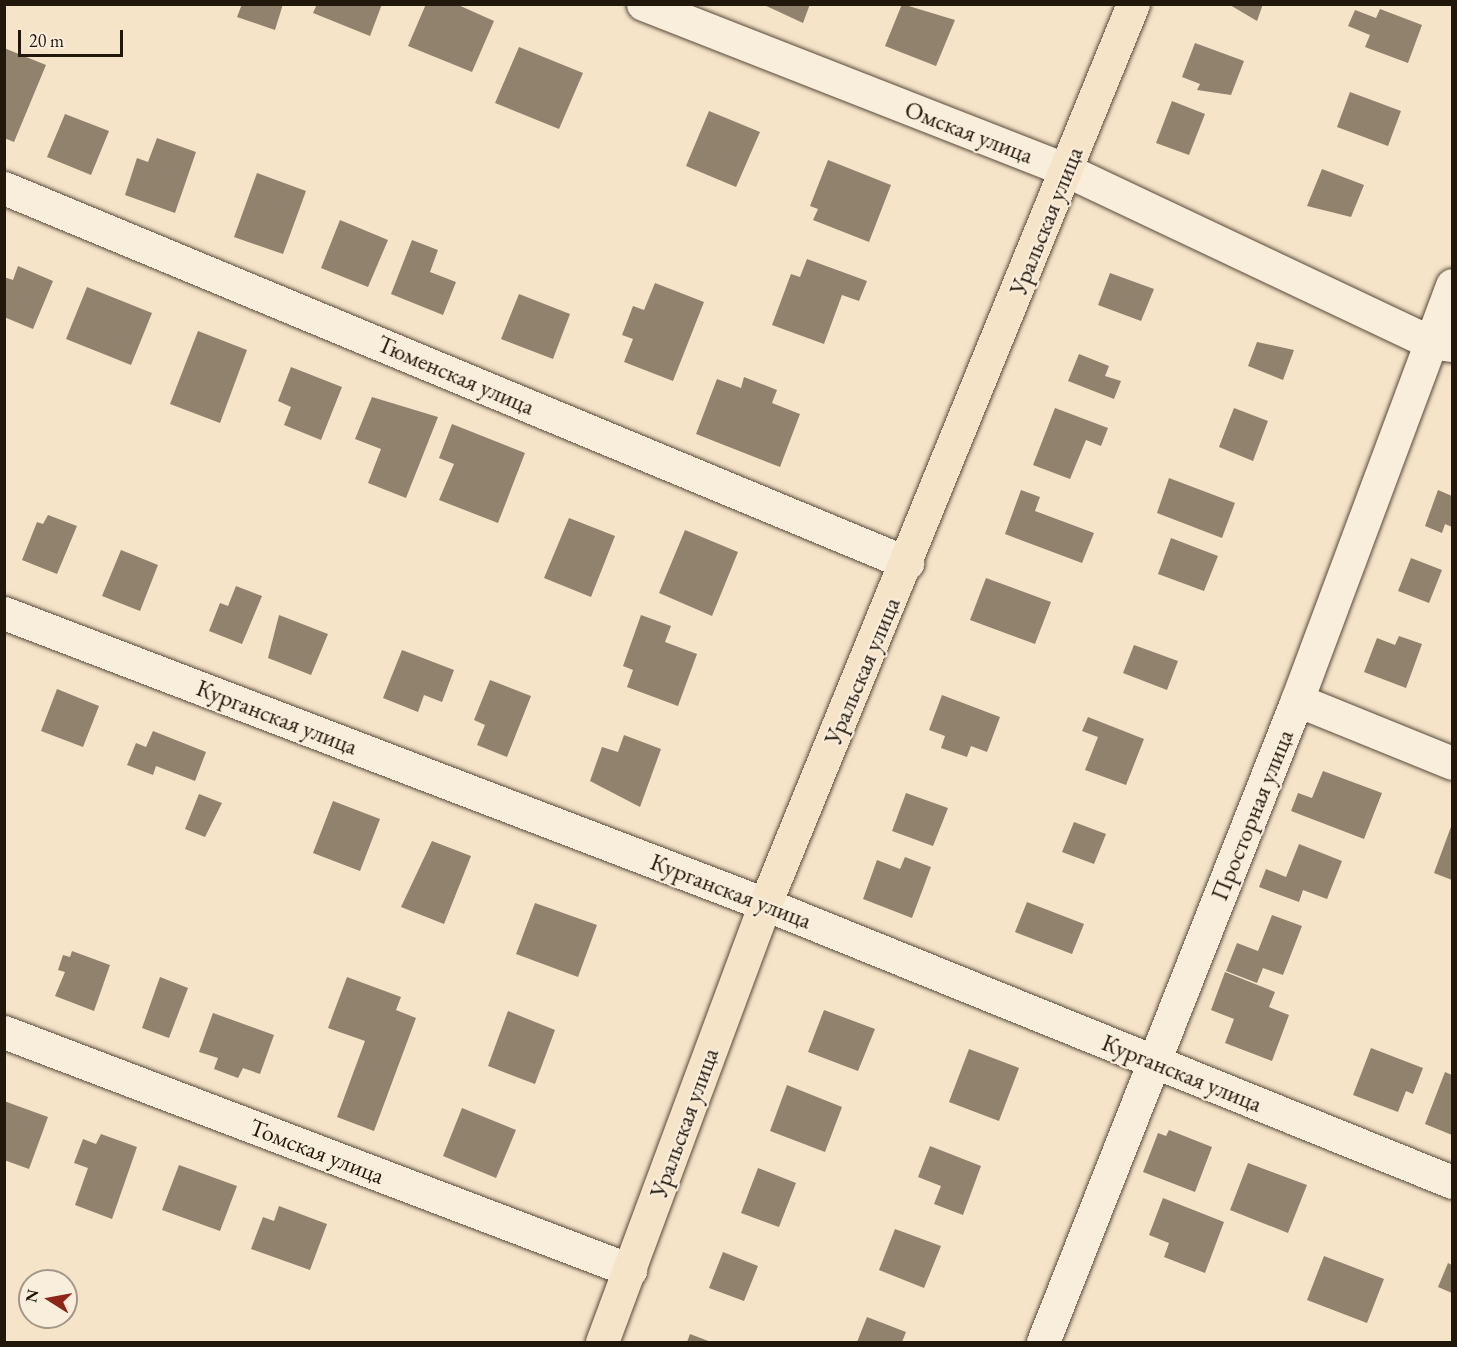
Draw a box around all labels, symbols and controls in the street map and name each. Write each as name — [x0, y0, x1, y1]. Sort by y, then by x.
scale bar — [21, 18, 126, 56]
text: 20 m — [29, 29, 64, 52]
street label: Омская улица — [901, 94, 1037, 170]
street label: Уральская улица — [1003, 143, 1089, 299]
street label: Тюменская улица — [373, 329, 539, 421]
street label: Уральская улица — [818, 593, 906, 749]
street label: Курганская улица — [192, 673, 362, 761]
street label: Просторная улица — [1205, 725, 1299, 905]
street label: Курганская улица — [646, 847, 816, 935]
street label: Курганская улица — [1098, 1028, 1266, 1118]
street label: Уральская улица — [644, 1044, 724, 1202]
street label: Томская улица — [246, 1112, 388, 1190]
north arrow — [18, 1269, 78, 1329]
text: N — [20, 1287, 43, 1304]

